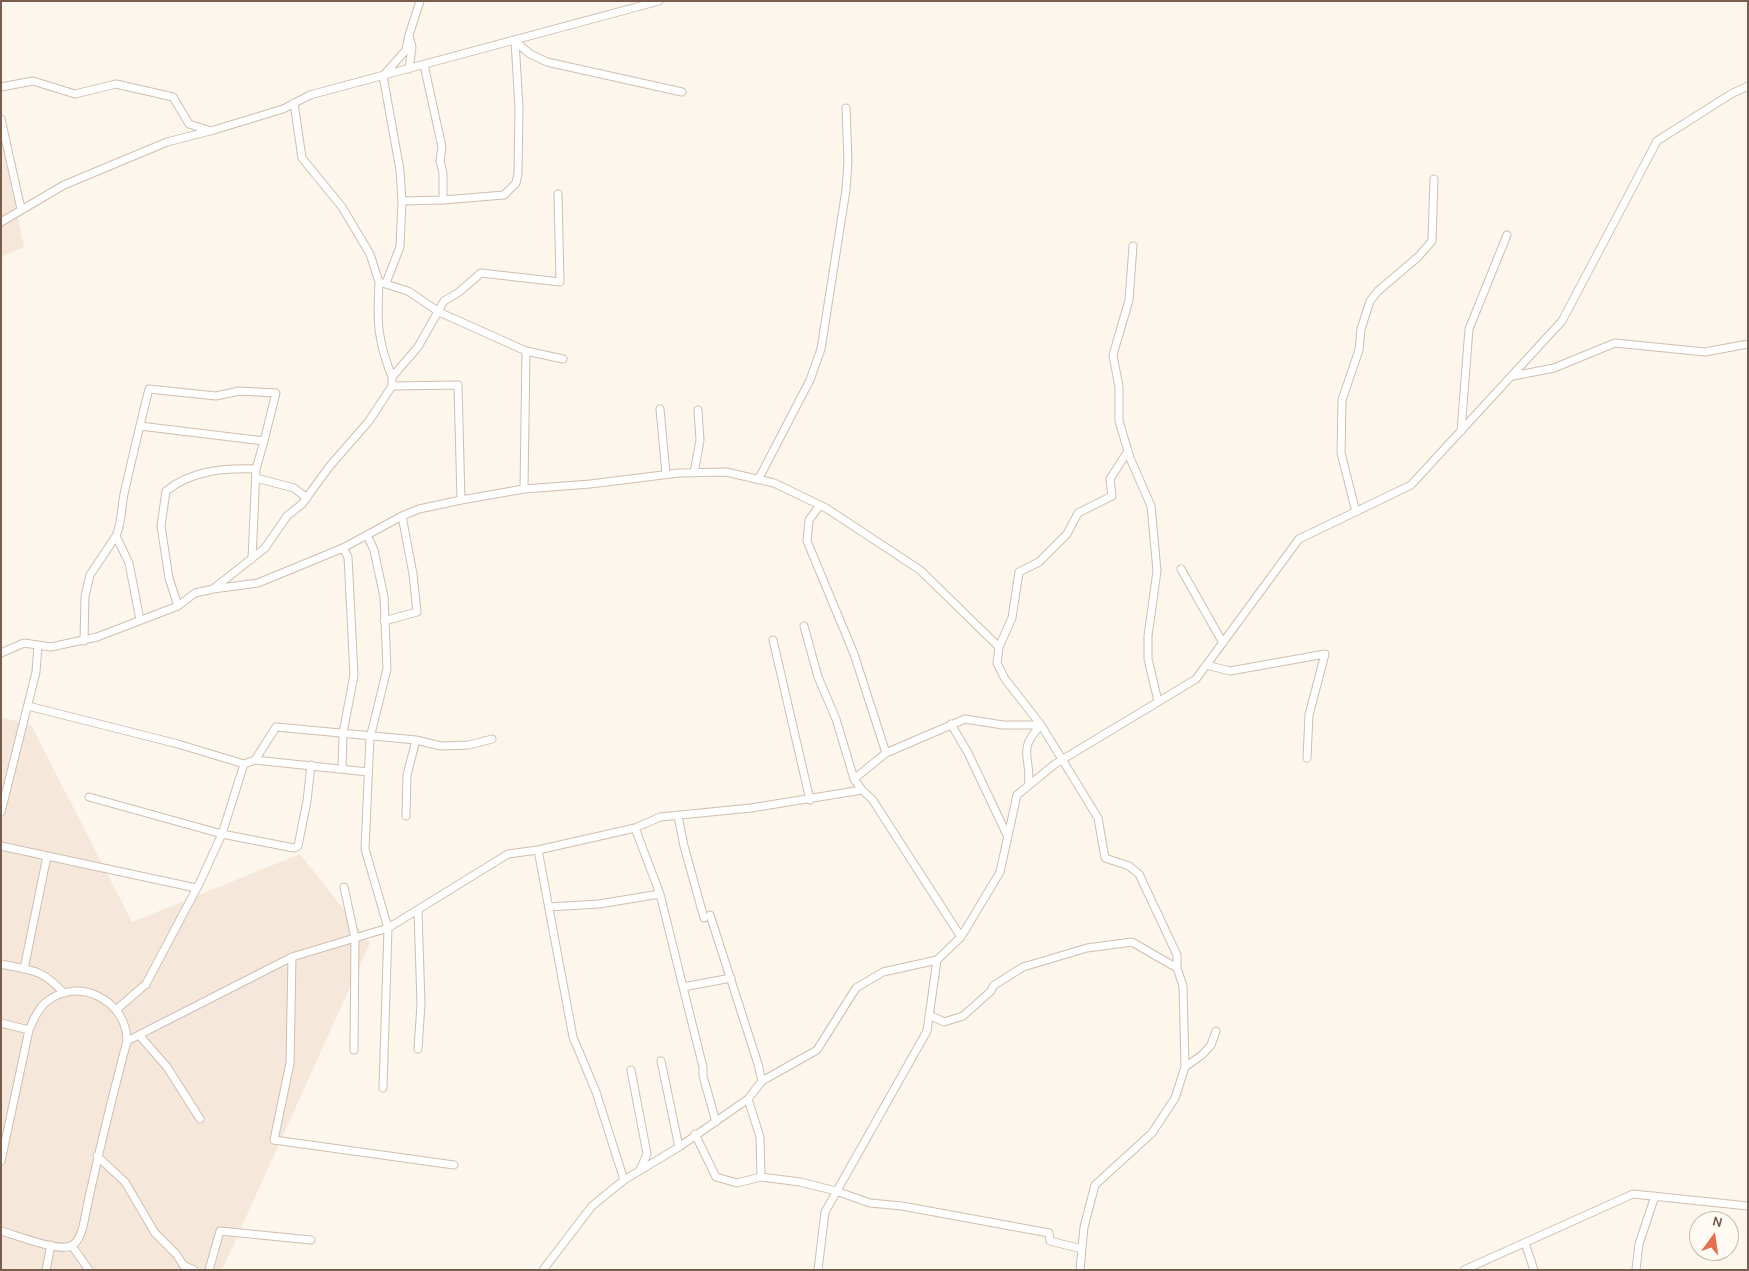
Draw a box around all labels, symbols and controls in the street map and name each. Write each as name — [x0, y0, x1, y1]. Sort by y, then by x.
north arrow — [1689, 1211, 1739, 1261]
text: N — [1711, 1212, 1724, 1231]

